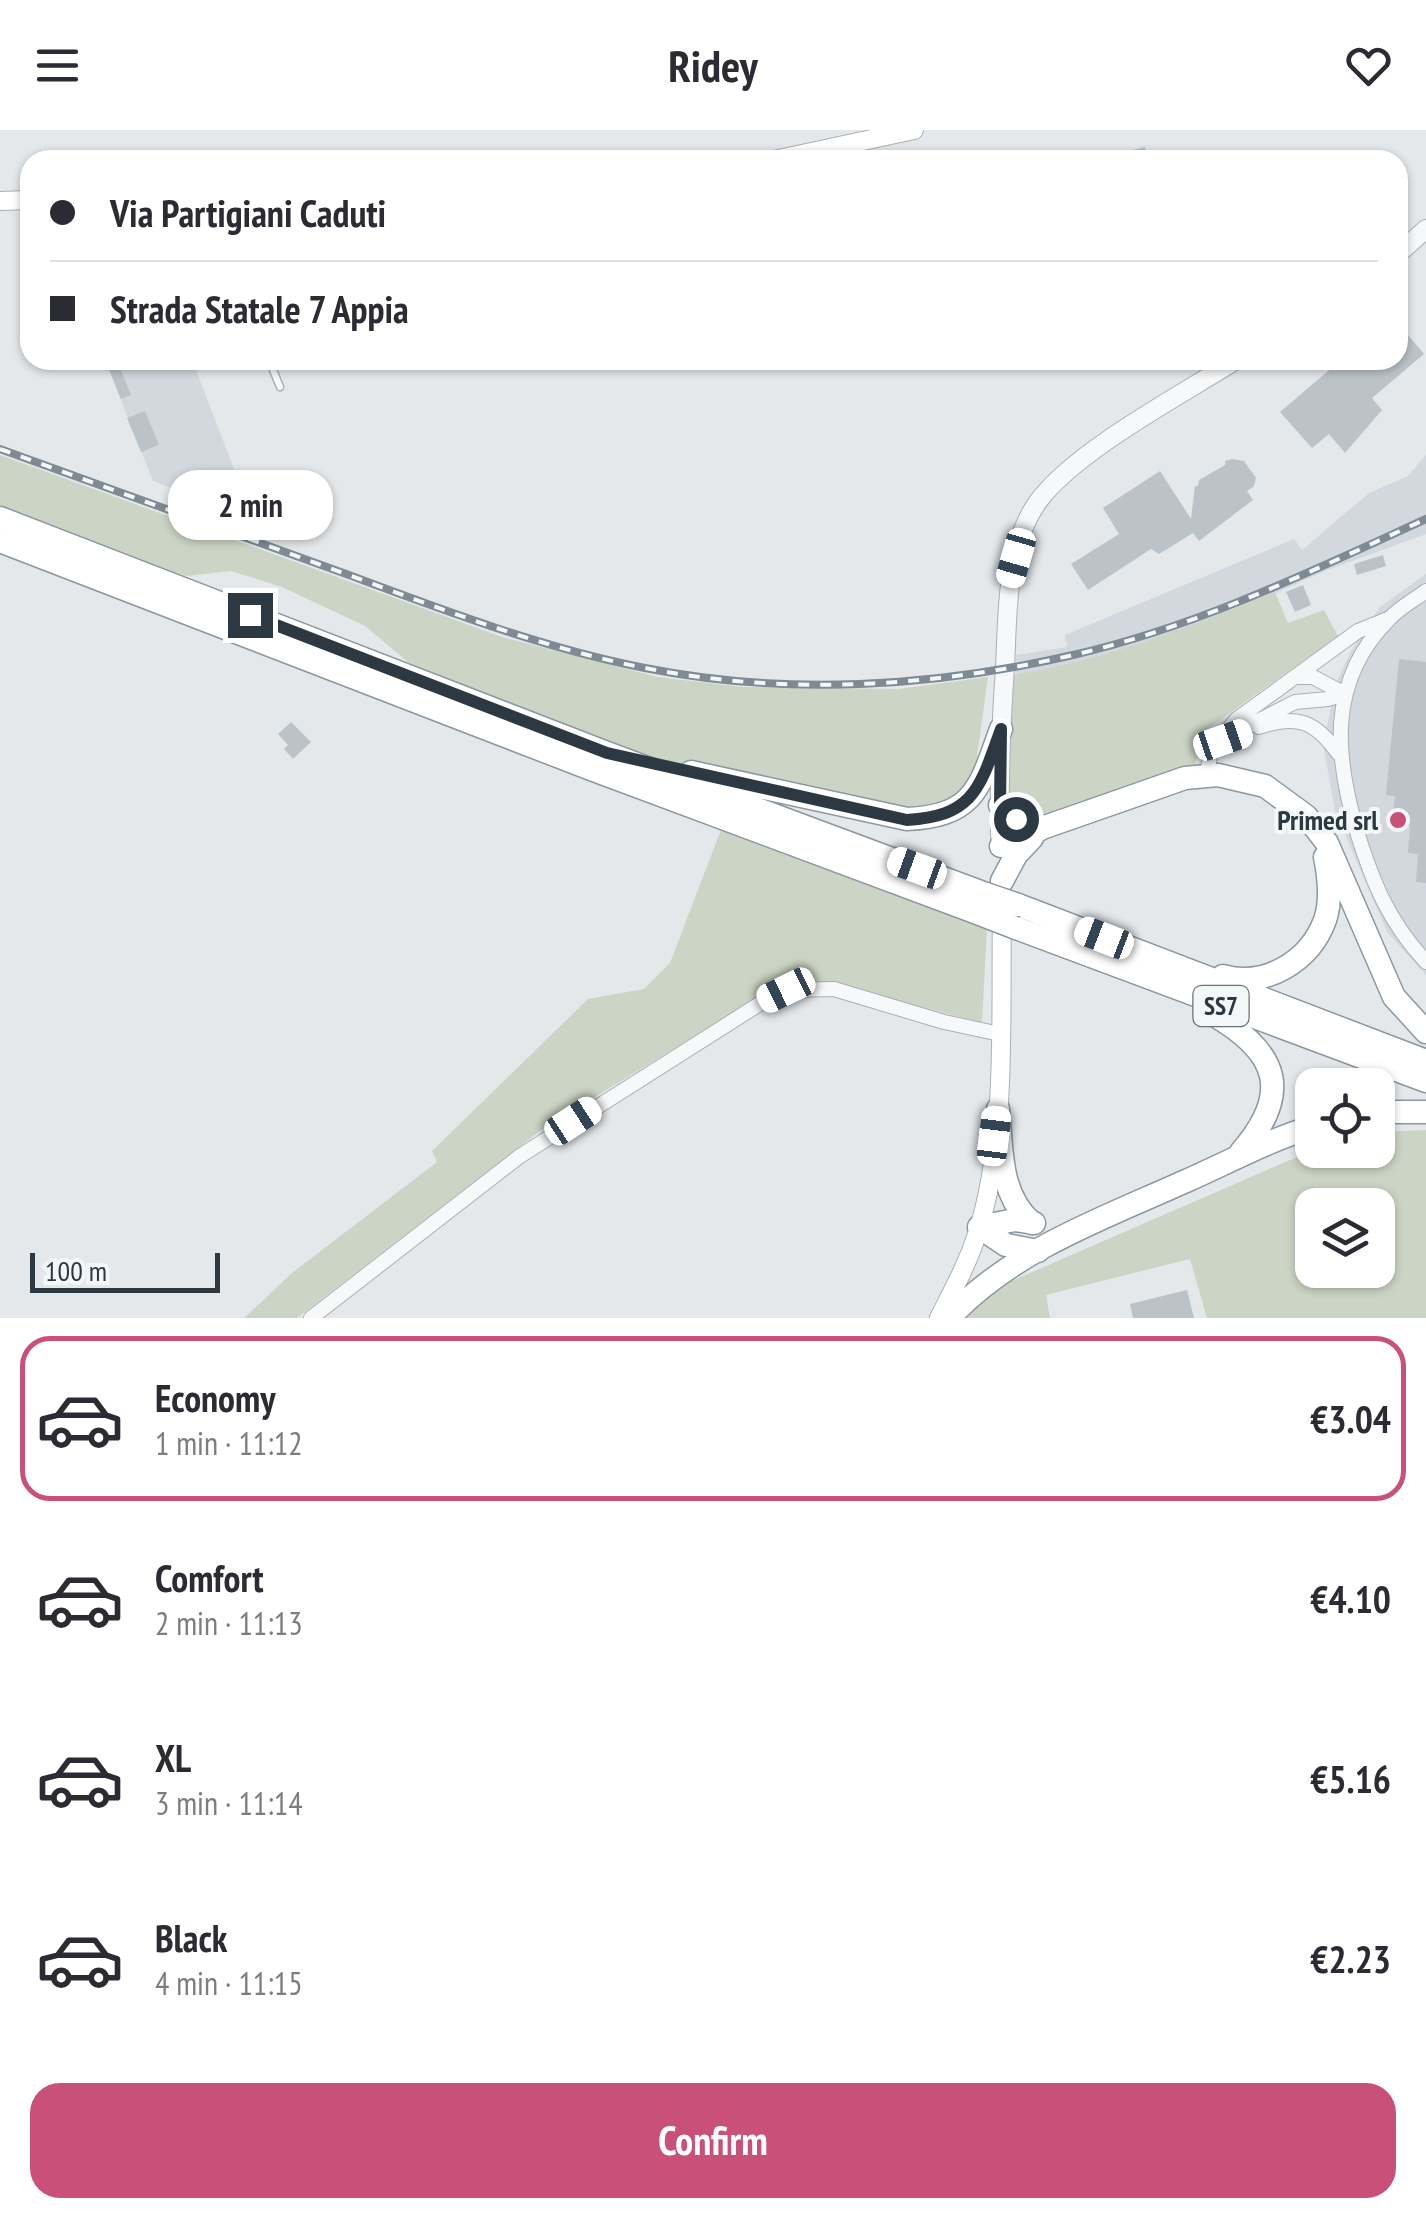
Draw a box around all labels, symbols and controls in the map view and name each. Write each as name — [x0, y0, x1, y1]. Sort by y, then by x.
text: Ridey — [668, 36, 758, 94]
icon: menu — [30, 38, 85, 93]
icon: heart — [1341, 38, 1396, 93]
text: Via Partigiani Caduti — [110, 188, 386, 237]
text: Strada Statale 7 Appia — [110, 284, 409, 333]
callout: 2 min — [168, 470, 332, 540]
text: 2 min — [218, 484, 283, 526]
car — [993, 525, 1039, 591]
route end — [228, 593, 273, 638]
car — [1190, 716, 1256, 764]
route start — [994, 797, 1039, 842]
place label: Primed srl — [1277, 801, 1378, 838]
marker: Primed srl — [1387, 809, 1409, 831]
car — [884, 844, 950, 892]
car — [1071, 913, 1137, 963]
car — [752, 963, 820, 1017]
road number: SS7 — [1194, 986, 1248, 1026]
map controls — [1295, 1068, 1395, 1288]
button: locate — [1295, 1068, 1395, 1168]
car — [540, 1092, 606, 1150]
car — [975, 1104, 1013, 1168]
button: layers — [1295, 1188, 1395, 1288]
scale bar — [30, 1248, 220, 1292]
text: 100 m — [45, 1252, 107, 1289]
text: Economy — [155, 1373, 275, 1422]
icon: car — [35, 1374, 125, 1464]
text: €3.04 — [1310, 1394, 1391, 1443]
text: 1 min · 11:12 — [155, 1422, 303, 1464]
text: Comfort — [155, 1553, 264, 1602]
icon: car — [35, 1554, 125, 1644]
text: €4.10 — [1310, 1574, 1391, 1623]
text: 2 min · 11:13 — [155, 1602, 303, 1644]
text: XL — [155, 1733, 191, 1782]
icon: car — [35, 1734, 125, 1824]
text: €5.16 — [1310, 1754, 1391, 1803]
text: 3 min · 11:14 — [155, 1782, 303, 1824]
text: Black — [155, 1913, 228, 1962]
icon: car — [35, 1914, 125, 2004]
text: €2.23 — [1310, 1934, 1391, 1983]
text: 4 min · 11:15 — [155, 1962, 303, 2004]
button: Confirm — [30, 2083, 1396, 2198]

